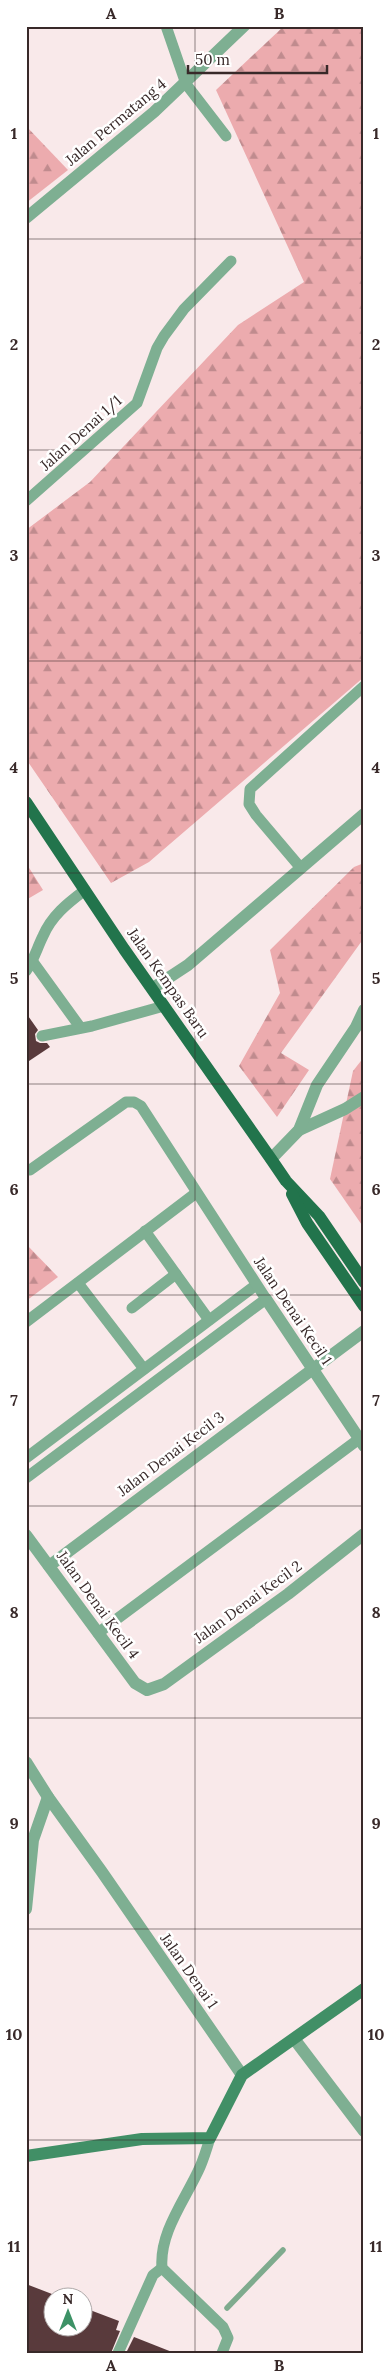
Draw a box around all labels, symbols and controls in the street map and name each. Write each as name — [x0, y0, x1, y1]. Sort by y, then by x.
text: A — [106, 3, 117, 23]
text: B — [274, 3, 285, 23]
scale bar — [188, 42, 326, 74]
text: 50 m — [195, 50, 230, 69]
street label: Jalan Permatang 4 — [61, 74, 170, 170]
text: 1 — [11, 123, 17, 143]
text: 1 — [373, 123, 379, 143]
text: 2 — [10, 334, 18, 354]
text: 2 — [372, 334, 380, 354]
street label: Jalan Denai 1/1 — [35, 391, 126, 476]
text: 3 — [10, 545, 19, 565]
text: 3 — [372, 545, 381, 565]
text: 4 — [10, 757, 19, 777]
text: 4 — [372, 757, 381, 777]
street label: Jalan Kempas Baru — [123, 923, 213, 1041]
text: 5 — [10, 968, 19, 988]
text: 5 — [372, 968, 381, 988]
text: 6 — [9, 1179, 19, 1199]
text: 6 — [371, 1179, 381, 1199]
street label: Jalan Denai Kecil 1 — [250, 1252, 337, 1368]
text: 7 — [10, 1390, 18, 1410]
text: 7 — [372, 1390, 380, 1410]
street label: Jalan Denai Kecil 3 — [113, 1407, 228, 1501]
street label: Jalan Denai Kecil 4 — [52, 1546, 144, 1662]
street label: Jalan Denai Kecil 2 — [189, 1556, 305, 1648]
text: 8 — [9, 1602, 19, 1622]
text: 8 — [371, 1602, 381, 1622]
text: 9 — [9, 1813, 19, 1833]
text: 9 — [371, 1813, 381, 1833]
street label: Jalan Denai 1 — [156, 1928, 222, 2012]
text: 10 — [6, 2024, 22, 2044]
text: 10 — [368, 2024, 384, 2044]
text: 11 — [8, 2236, 21, 2256]
text: 11 — [370, 2236, 383, 2256]
north arrow — [42, 2286, 92, 2336]
text: N — [63, 2290, 74, 2308]
text: A — [106, 2355, 117, 2375]
text: B — [274, 2355, 285, 2375]

